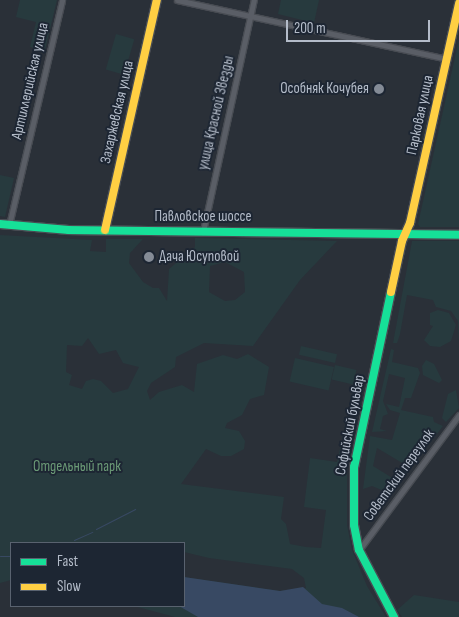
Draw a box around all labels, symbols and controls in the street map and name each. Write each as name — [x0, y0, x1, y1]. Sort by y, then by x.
scale bar — [289, 10, 433, 42]
text: 200 m — [294, 19, 326, 38]
street label: Артиллерийская улица — [8, 21, 52, 141]
street label: улица Красной Звезды — [194, 54, 238, 172]
street label: Захаржевская улица — [96, 59, 138, 165]
street label: Парковая улица — [403, 74, 437, 156]
place label: Особняк Кочубея — [280, 80, 369, 98]
marker: Особняк Кочубея — [373, 83, 385, 95]
street label: Павловское шоссе — [154, 208, 252, 226]
place label: Дача Юсуповой — [159, 248, 239, 266]
marker: Дача Юсуповой — [143, 251, 155, 263]
street label: Софийский бульвар — [331, 373, 369, 477]
street label: Советский переулок — [360, 425, 438, 525]
park label: Отдельный парк — [33, 458, 121, 476]
legend — [10, 542, 185, 607]
text: Fast — [57, 552, 78, 571]
text: Slow — [57, 577, 81, 596]

